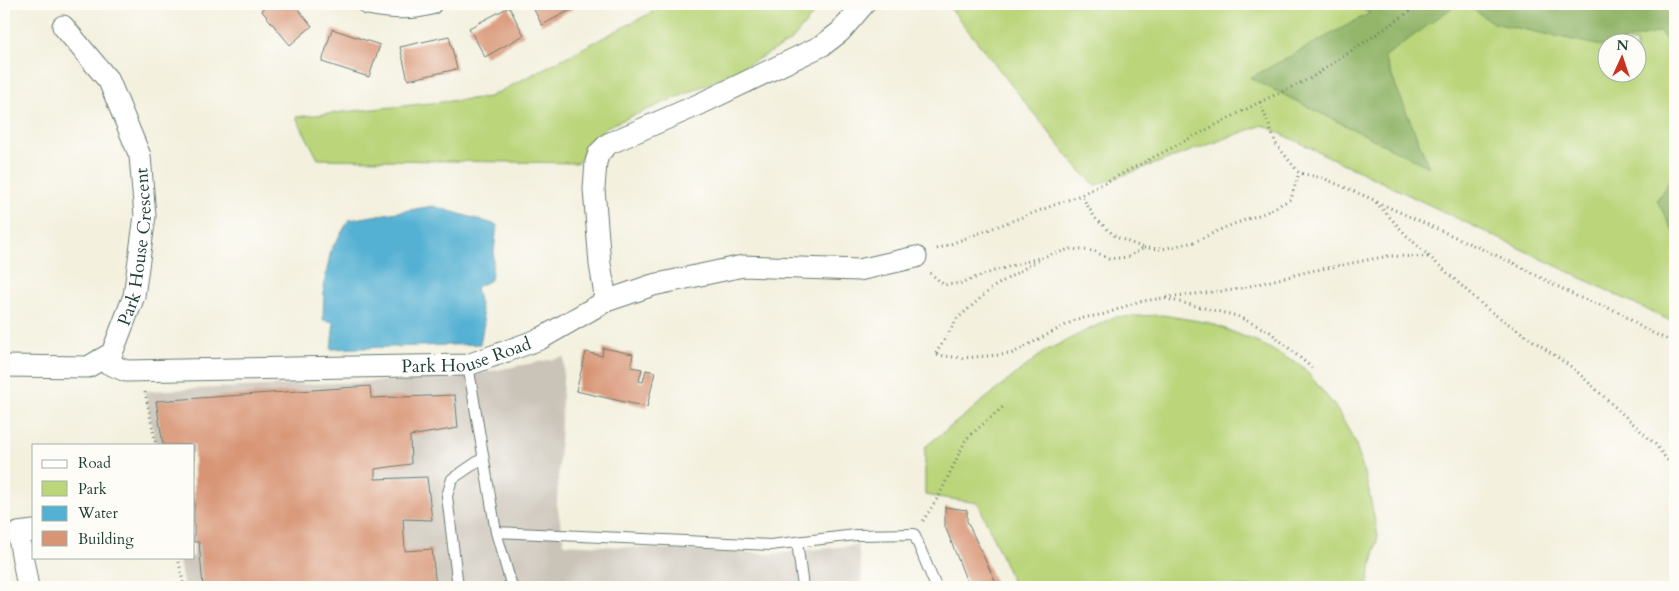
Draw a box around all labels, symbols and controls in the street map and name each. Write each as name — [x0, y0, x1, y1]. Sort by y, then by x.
north arrow — [1596, 32, 1646, 82]
text: N — [1616, 36, 1629, 55]
street label: Park House Crescent — [112, 166, 158, 330]
street label: Park House Road — [401, 331, 535, 379]
legend — [32, 444, 195, 558]
text: Road — [78, 453, 111, 473]
text: Park — [78, 479, 107, 499]
text: Water — [77, 503, 119, 523]
text: Building — [78, 529, 134, 549]

